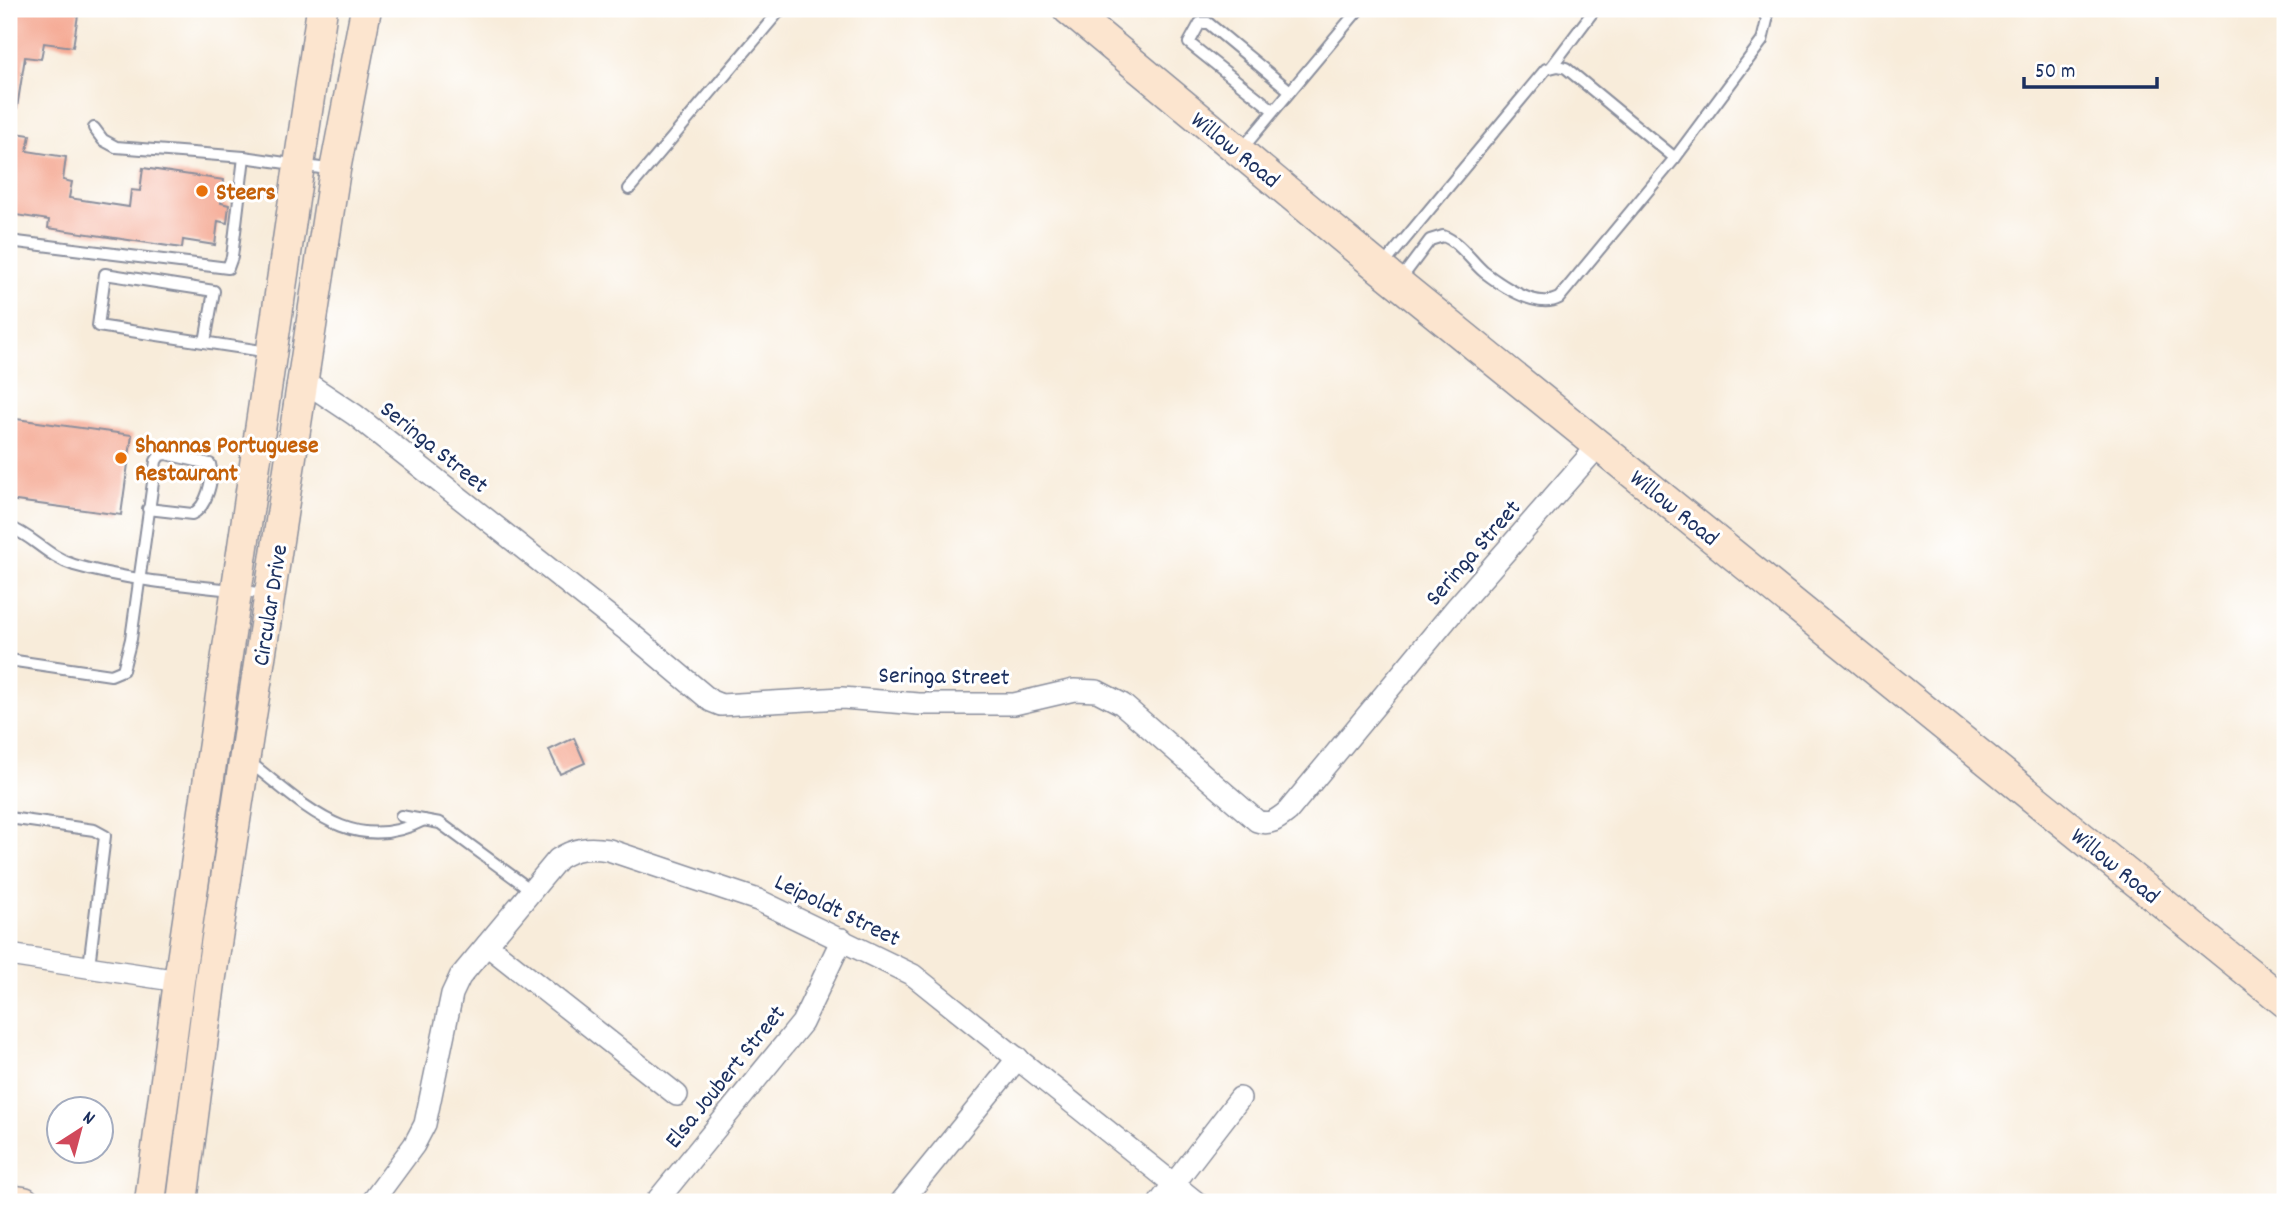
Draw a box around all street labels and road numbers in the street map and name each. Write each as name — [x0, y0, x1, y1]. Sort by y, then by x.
street label: Willow Road — [1182, 105, 1286, 198]
street label: Seringa Street — [371, 394, 495, 503]
street label: Willow Road — [1621, 463, 1725, 556]
street label: Seringa Street — [1418, 493, 1530, 615]
street label: Circular Drive — [246, 542, 298, 669]
street label: Seringa Street — [878, 660, 1010, 696]
street label: Willow Road — [2062, 821, 2166, 914]
street label: Leipoldt Street — [768, 867, 905, 957]
street label: Elsa Joubert Street — [658, 999, 795, 1157]

